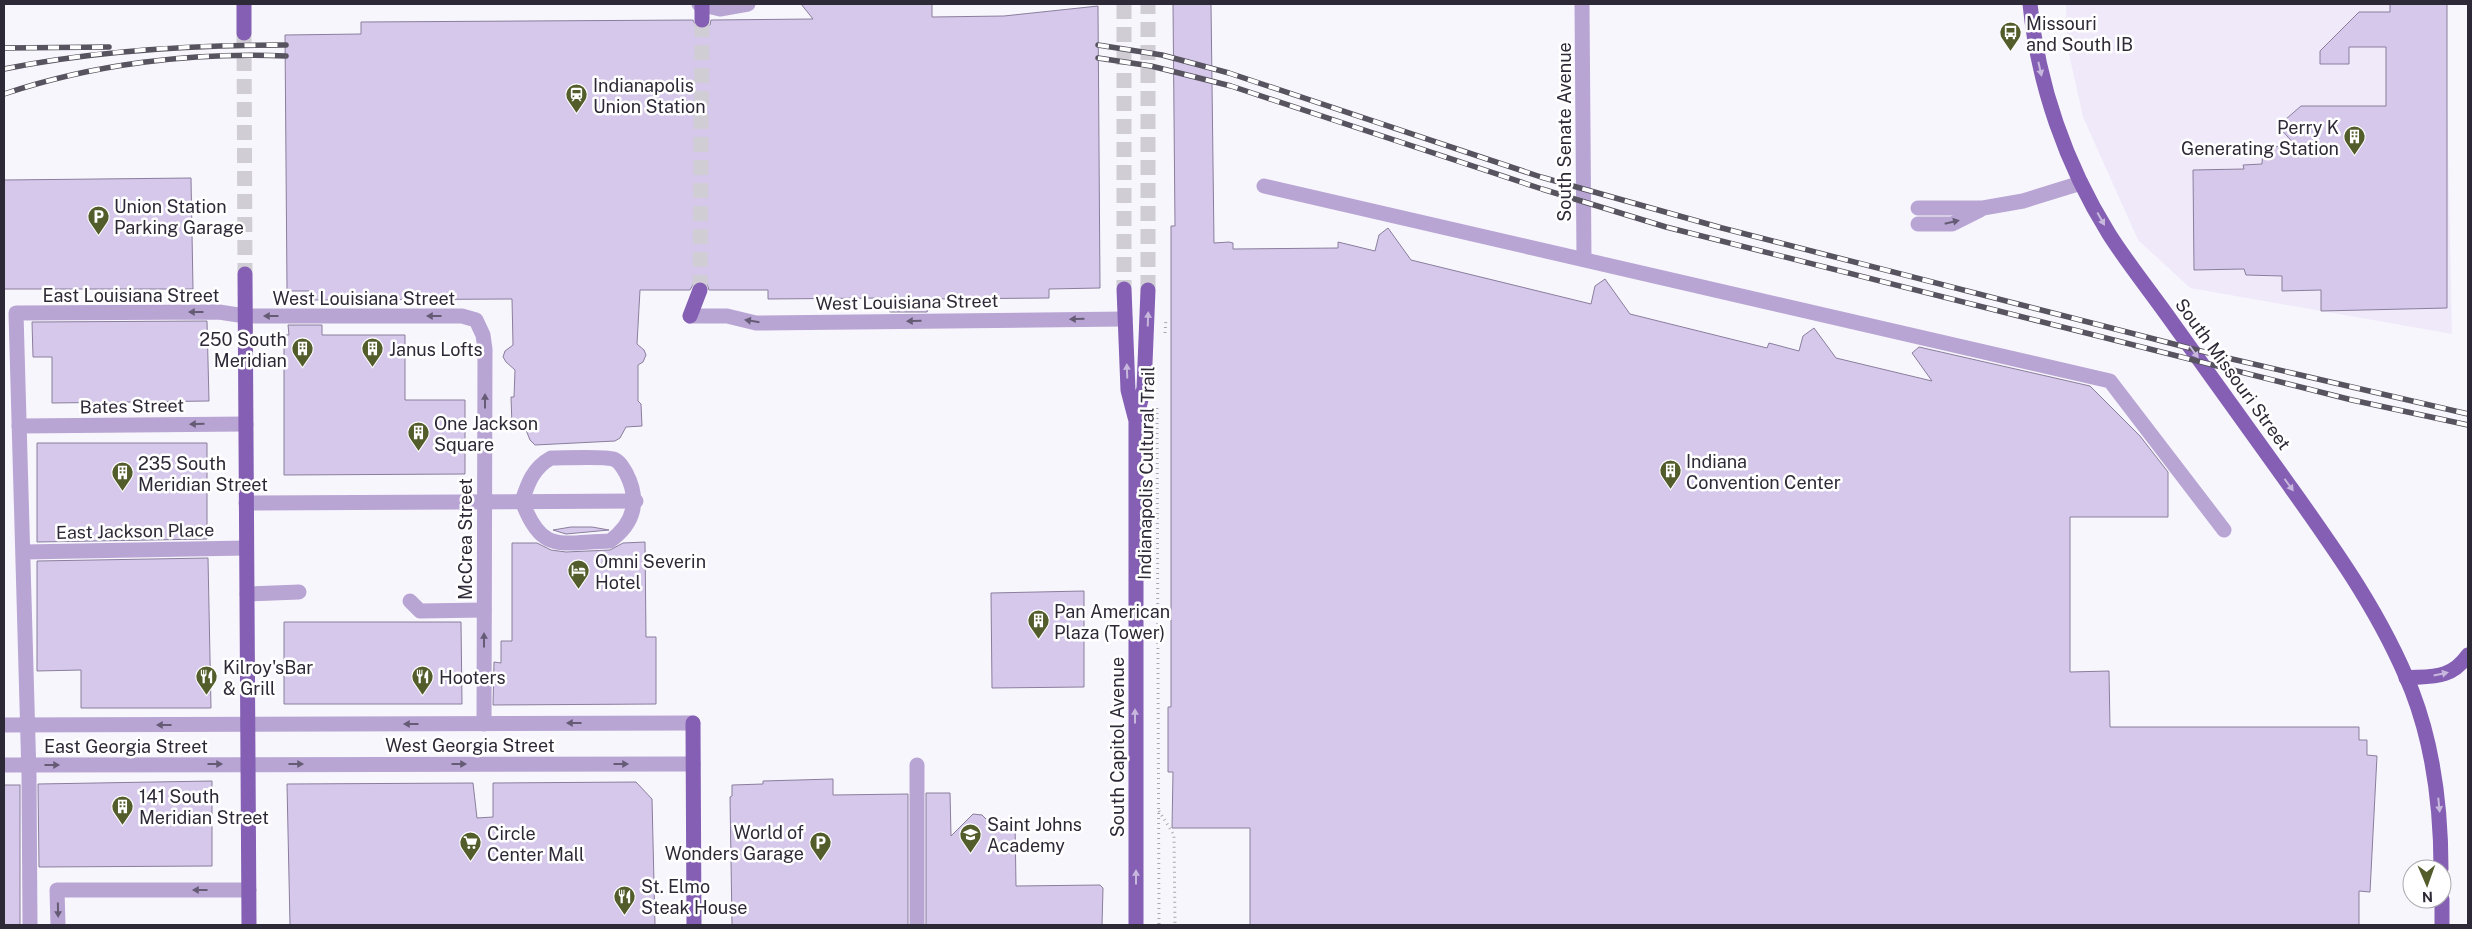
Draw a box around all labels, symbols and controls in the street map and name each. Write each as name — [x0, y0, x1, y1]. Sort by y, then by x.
place label: Missouri and South IB — [2026, 13, 2133, 55]
bus stop icon: Missouri and South IB — [1998, 21, 2022, 52]
street label: South Senate Avenue — [1554, 42, 1575, 222]
one-way arrow — [2036, 62, 2044, 77]
place label: Indianapolis Union Station — [593, 75, 706, 117]
station icon: Indianapolis Union Station — [565, 83, 589, 114]
place label: Perry K Generating Station — [2181, 117, 2339, 159]
building icon: Perry K Generating Station — [2343, 125, 2367, 156]
place label: Union Station Parking Garage — [114, 196, 244, 238]
parking icon: Union Station Parking Garage — [86, 204, 110, 235]
one-way arrow — [2097, 212, 2105, 227]
one-way arrow — [1944, 218, 1960, 226]
street label: East Louisiana Street — [42, 285, 220, 306]
street label: West Louisiana Street — [273, 288, 455, 309]
street label: West Louisiana Street — [815, 290, 999, 314]
street label: South Missouri Street — [2171, 294, 2295, 454]
one-way arrow — [188, 308, 204, 316]
one-way arrow — [1144, 310, 1152, 326]
one-way arrow — [263, 312, 279, 320]
one-way arrow — [425, 312, 441, 320]
one-way arrow — [1068, 316, 1084, 324]
one-way arrow — [743, 317, 759, 325]
one-way arrow — [906, 317, 922, 325]
place label: 250 South Meridian — [199, 329, 287, 371]
building icon: 250 South Meridian — [291, 337, 315, 368]
building icon: Janus Lofts — [361, 337, 385, 368]
place label: Janus Lofts — [389, 339, 483, 360]
one-way arrow — [2189, 346, 2199, 359]
one-way arrow — [1123, 363, 1131, 379]
street label: Indianapolis Cultural Trail — [1134, 366, 1158, 580]
one-way arrow — [481, 392, 489, 408]
street label: Bates Street — [80, 395, 184, 417]
place label: One Jackson Square — [434, 413, 538, 455]
one-way arrow — [189, 420, 205, 428]
building icon: One Jackson Square — [406, 421, 430, 452]
place label: Indiana Convention Center — [1686, 451, 1841, 493]
place label: 235 South Meridian Street — [138, 453, 268, 495]
building icon: Indiana Convention Center — [1658, 459, 1682, 490]
building icon: 235 South Meridian Street — [110, 461, 134, 492]
street label: McCrea Street — [455, 478, 476, 600]
one-way arrow — [2283, 478, 2293, 491]
street label: East Jackson Place — [56, 519, 214, 543]
place label: Omni Severin Hotel — [595, 551, 706, 593]
hotel icon: Omni Severin Hotel — [567, 559, 591, 590]
place label: Pan American Plaza (Tower) — [1054, 601, 1170, 643]
building icon: Pan American Plaza (Tower) — [1026, 609, 1050, 640]
one-way arrow — [480, 632, 488, 648]
place label: Kilroy'sBar & Grill — [223, 657, 313, 699]
street label: South Capitol Avenue — [1107, 657, 1128, 837]
restaurant icon: Kilroy'sBar & Grill — [195, 665, 219, 696]
restaurant icon: Hooters — [411, 665, 435, 696]
place label: Hooters — [439, 667, 506, 688]
one-way arrow — [2433, 670, 2448, 678]
one-way arrow — [1132, 708, 1140, 724]
one-way arrow — [566, 719, 582, 727]
one-way arrow — [403, 720, 419, 728]
one-way arrow — [155, 721, 171, 729]
street label: West Georgia Street — [385, 735, 555, 756]
street label: East Georgia Street — [44, 736, 208, 757]
one-way arrow — [207, 760, 223, 768]
one-way arrow — [289, 760, 305, 768]
one-way arrow — [451, 760, 467, 768]
one-way arrow — [614, 760, 630, 768]
one-way arrow — [45, 761, 61, 769]
place label: 141 South Meridian Street — [139, 786, 269, 828]
building icon: 141 South Meridian Street — [111, 794, 135, 825]
one-way arrow — [2435, 797, 2443, 813]
place label: Saint Johns Academy — [987, 814, 1082, 856]
place label: World of Wonders Garage — [665, 822, 804, 864]
school or university icon: Saint Johns Academy — [959, 822, 983, 853]
place label: Circle Center Mall — [487, 823, 584, 865]
parking icon: World of Wonders Garage — [808, 830, 832, 861]
supermarket icon: Circle Center Mall — [459, 831, 483, 862]
north arrow — [2402, 859, 2452, 909]
one-way arrow — [1132, 868, 1140, 884]
place label: St. Elmo Steak House — [641, 876, 748, 918]
restaurant icon: St. Elmo Steak House — [613, 884, 637, 915]
one-way arrow — [192, 886, 208, 894]
text: N — [2422, 889, 2433, 905]
one-way arrow — [54, 902, 62, 918]

